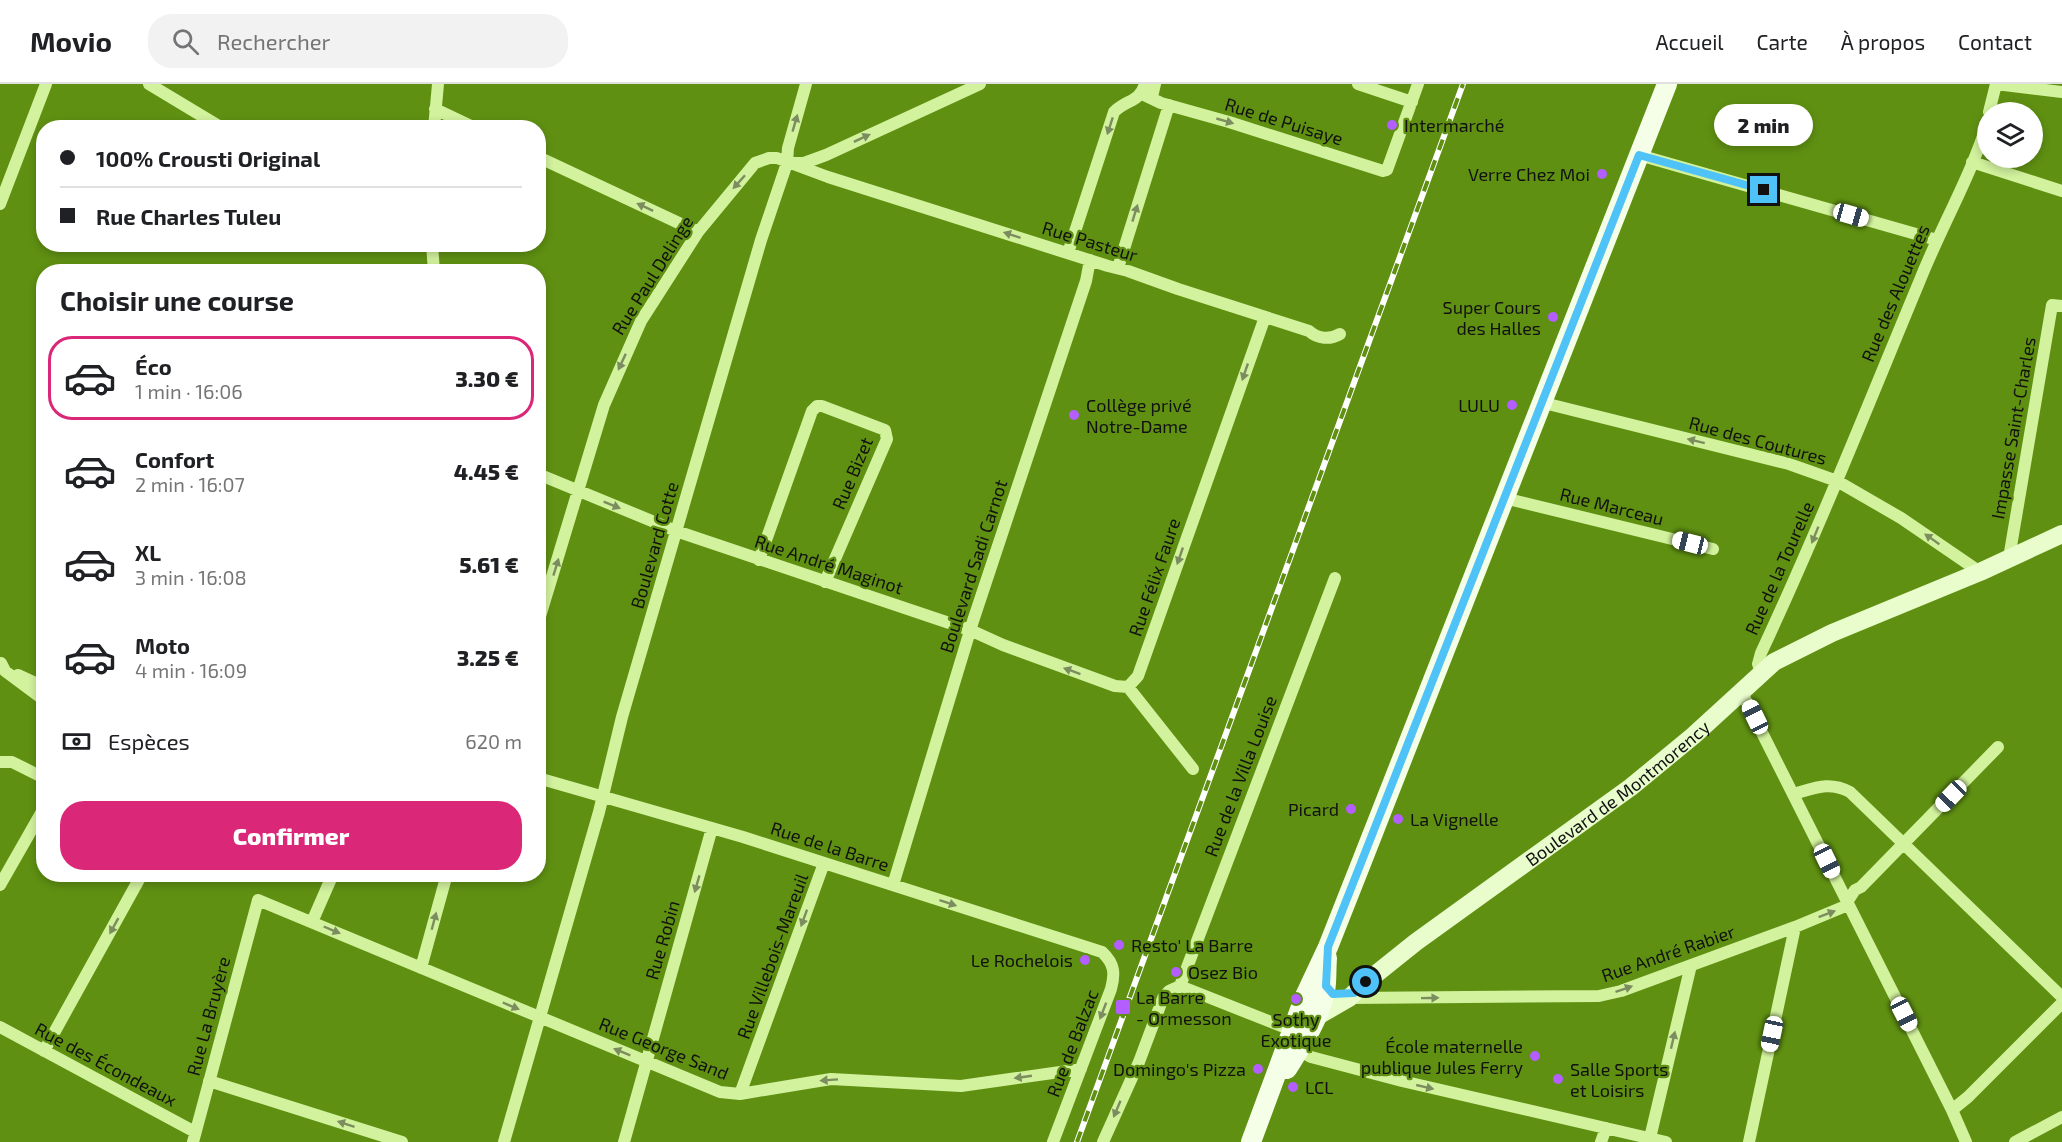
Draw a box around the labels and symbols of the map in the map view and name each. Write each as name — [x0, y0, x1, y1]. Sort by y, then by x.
street label: Rue de Puisaye — [1222, 93, 1346, 149]
callout: 2 min — [1714, 103, 1814, 145]
one-way arrow — [791, 114, 800, 132]
place label: Intermarché — [1404, 114, 1504, 136]
one-way arrow — [1104, 117, 1114, 135]
one-way arrow — [1216, 117, 1234, 126]
marker: Intermarché — [1385, 118, 1399, 132]
one-way arrow — [853, 134, 870, 143]
place label: Verre Chez Moi — [1468, 163, 1590, 185]
marker: Verre Chez Moi — [1595, 167, 1609, 181]
one-way arrow — [733, 174, 746, 189]
route end — [1750, 176, 1777, 203]
car — [1831, 201, 1871, 229]
one-way arrow — [635, 202, 653, 212]
one-way arrow — [1131, 203, 1140, 221]
street label: Rue Paul Delinge — [607, 211, 697, 339]
street label: Rue Pasteur — [1040, 216, 1140, 266]
street label: Rue des Alouettes — [1856, 221, 1934, 365]
one-way arrow — [1003, 230, 1021, 240]
place label: Super Cours des Halles — [1443, 296, 1541, 339]
marker: Super Cours des Halles — [1546, 310, 1560, 324]
street label: Impasse Saint-Charles — [1986, 335, 2040, 521]
one-way arrow — [618, 354, 627, 371]
one-way arrow — [1240, 363, 1250, 381]
place label: Collège privé Notre-Dame — [1086, 394, 1192, 437]
place label: LULU — [1458, 394, 1500, 416]
marker: LULU — [1505, 398, 1519, 412]
marker: Collège privé Notre-Dame — [1067, 408, 1081, 422]
street label: Rue des Coutures — [1687, 411, 1829, 469]
street label: Rue Bizet — [827, 433, 877, 512]
one-way arrow — [1687, 435, 1705, 445]
street label: Boulevard Sadi Carnot — [935, 476, 1011, 655]
street label: Boulevard Cotte — [625, 479, 683, 611]
street label: Rue Marceau — [1558, 482, 1666, 530]
street label: Rue de la Tourelle — [1740, 498, 1818, 638]
one-way arrow — [603, 500, 621, 510]
street label: Rue Félix Faure — [1123, 515, 1185, 639]
one-way arrow — [1810, 526, 1820, 544]
street label: Rue André Maginot — [752, 530, 906, 598]
car — [1670, 530, 1710, 556]
one-way arrow — [1924, 533, 1940, 545]
one-way arrow — [1175, 547, 1185, 565]
one-way arrow — [551, 558, 561, 576]
one-way arrow — [1063, 665, 1081, 675]
street label: Rue de la Villa Louise — [1199, 692, 1281, 860]
car — [1739, 697, 1771, 737]
street label: Boulevard de Montmorency — [1521, 715, 1714, 871]
car — [1932, 777, 1970, 815]
place label: Picard — [1288, 798, 1339, 820]
marker: Picard — [1344, 802, 1358, 816]
place label: La Vignelle — [1410, 808, 1499, 830]
marker: La Vignelle — [1391, 812, 1405, 826]
street label: Rue de la Barre — [768, 817, 892, 875]
car — [1811, 841, 1843, 881]
street label: Rue Villebois-Mareuil — [732, 869, 812, 1042]
one-way arrow — [692, 875, 701, 893]
street label: Rue Robin — [640, 898, 684, 982]
one-way arrow — [939, 899, 957, 908]
one-way arrow — [799, 909, 809, 927]
one-way arrow — [1818, 909, 1836, 919]
one-way arrow — [430, 912, 439, 930]
one-way arrow — [108, 918, 119, 934]
street label: Rue André Rabier — [1598, 920, 1738, 986]
one-way arrow — [323, 925, 341, 935]
place label: Resto' La Barre — [1131, 934, 1253, 956]
marker: Resto' La Barre — [1112, 938, 1126, 952]
place label: Le Rochelois — [971, 949, 1073, 971]
marker: Le Rochelois — [1078, 953, 1092, 967]
street label: Rue La Bruyère — [182, 954, 234, 1078]
place label: Osez Bio — [1188, 961, 1258, 983]
marker: Osez Bio — [1169, 965, 1183, 979]
route start — [1352, 968, 1379, 995]
one-way arrow — [1615, 984, 1633, 994]
street label: Rue de Balzac — [1041, 986, 1103, 1100]
place label: La Barre - Ormesson — [1136, 986, 1232, 1029]
marker: Sothy Exotique — [1289, 992, 1303, 1006]
one-way arrow — [1421, 993, 1440, 1003]
car — [1888, 994, 1920, 1034]
marker: La Barre - Ormesson — [1114, 998, 1132, 1016]
one-way arrow — [503, 1001, 521, 1011]
one-way arrow — [1098, 1003, 1108, 1021]
place label: Sothy Exotique — [1260, 1008, 1332, 1051]
street label: Rue George Sand — [596, 1012, 732, 1084]
car — [1759, 1015, 1785, 1053]
street label: Rue des Écondeaux — [31, 1017, 181, 1111]
one-way arrow — [1669, 1031, 1679, 1049]
place label: École maternelle publique Jules Ferry — [1361, 1035, 1523, 1078]
one-way arrow — [613, 1047, 631, 1057]
marker: École maternelle publique Jules Ferry — [1528, 1049, 1542, 1063]
place label: Domingo's Pizza — [1113, 1058, 1246, 1080]
place label: Salle Sports et Loisirs — [1570, 1058, 1668, 1101]
marker: Domingo's Pizza — [1251, 1062, 1265, 1076]
one-way arrow — [1014, 1072, 1033, 1081]
marker: Salle Sports et Loisirs — [1551, 1072, 1565, 1086]
one-way arrow — [820, 1075, 839, 1085]
place label: LCL — [1305, 1076, 1333, 1098]
marker: LCL — [1286, 1080, 1300, 1094]
one-way arrow — [1416, 1082, 1434, 1092]
one-way arrow — [1112, 1101, 1122, 1119]
one-way arrow — [337, 1119, 355, 1129]

